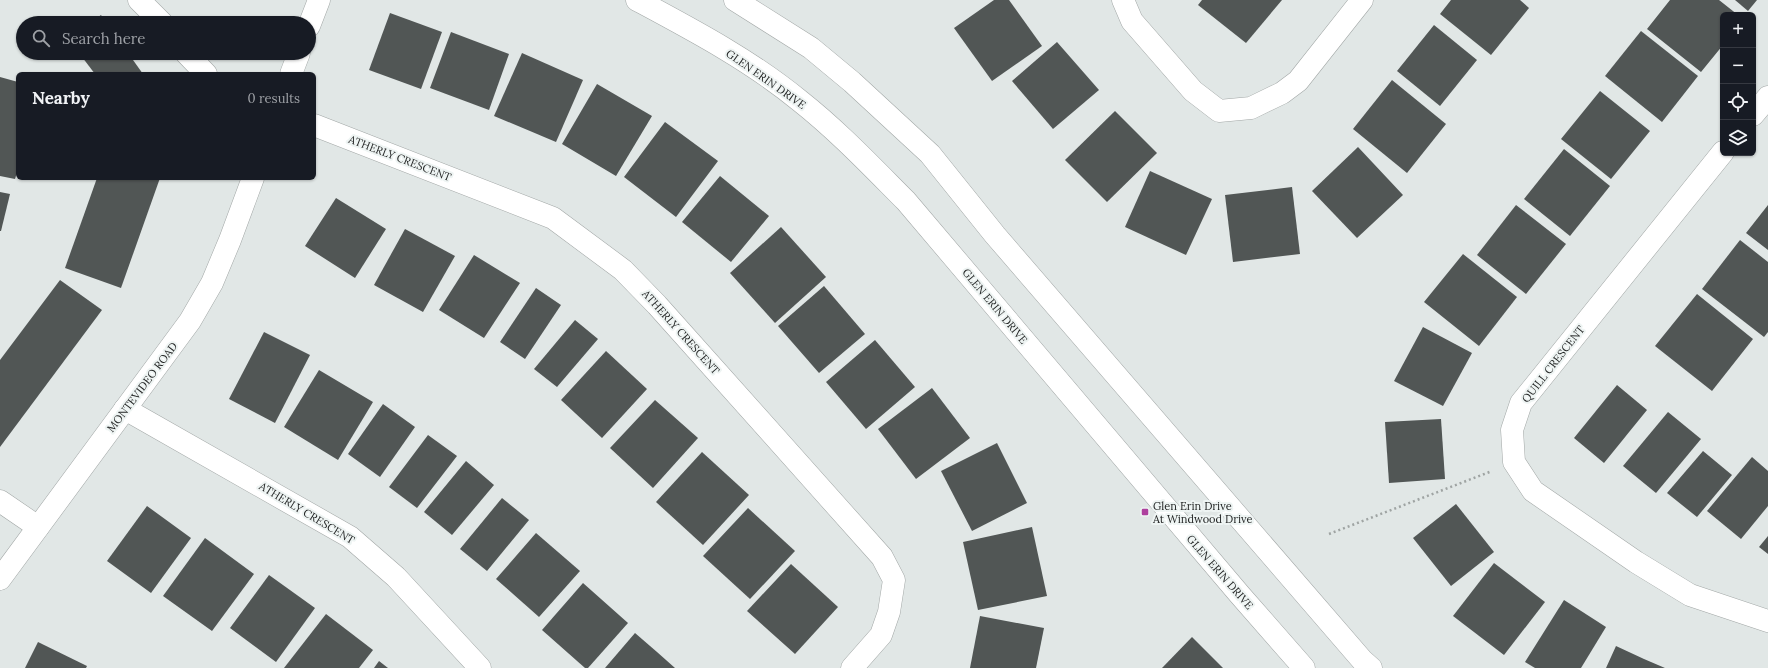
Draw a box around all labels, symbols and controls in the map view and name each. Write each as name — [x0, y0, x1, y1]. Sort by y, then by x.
map controls — [1720, 12, 1756, 156]
button: + — [1720, 12, 1756, 48]
search box — [16, 16, 316, 60]
icon: search — [30, 27, 52, 49]
text: Search here — [62, 29, 145, 48]
street label: GLEN ERIN DRIVE — [723, 46, 809, 112]
button: − — [1720, 48, 1756, 84]
button: locate — [1720, 84, 1756, 120]
text: Nearby — [32, 87, 90, 109]
text: 0 results — [248, 90, 300, 107]
button: layers — [1720, 120, 1756, 156]
street label: ATHERLY CRESCENT — [346, 132, 453, 184]
street label: GLEN ERIN DRIVE — [959, 265, 1031, 347]
street label: ATHERLY CRESCENT — [639, 286, 723, 377]
street label: QUILL CRESCENT — [1519, 323, 1587, 405]
street label: MONTEVIDEO ROAD — [104, 339, 180, 435]
street label: ATHERLY CRESCENT — [256, 478, 357, 547]
place label: Glen Erin Drive At Windwood Drive — [1152, 499, 1253, 526]
marker: Glen Erin Drive At Windwood Drive — [1140, 507, 1150, 517]
street label: GLEN ERIN DRIVE — [1184, 532, 1256, 612]

